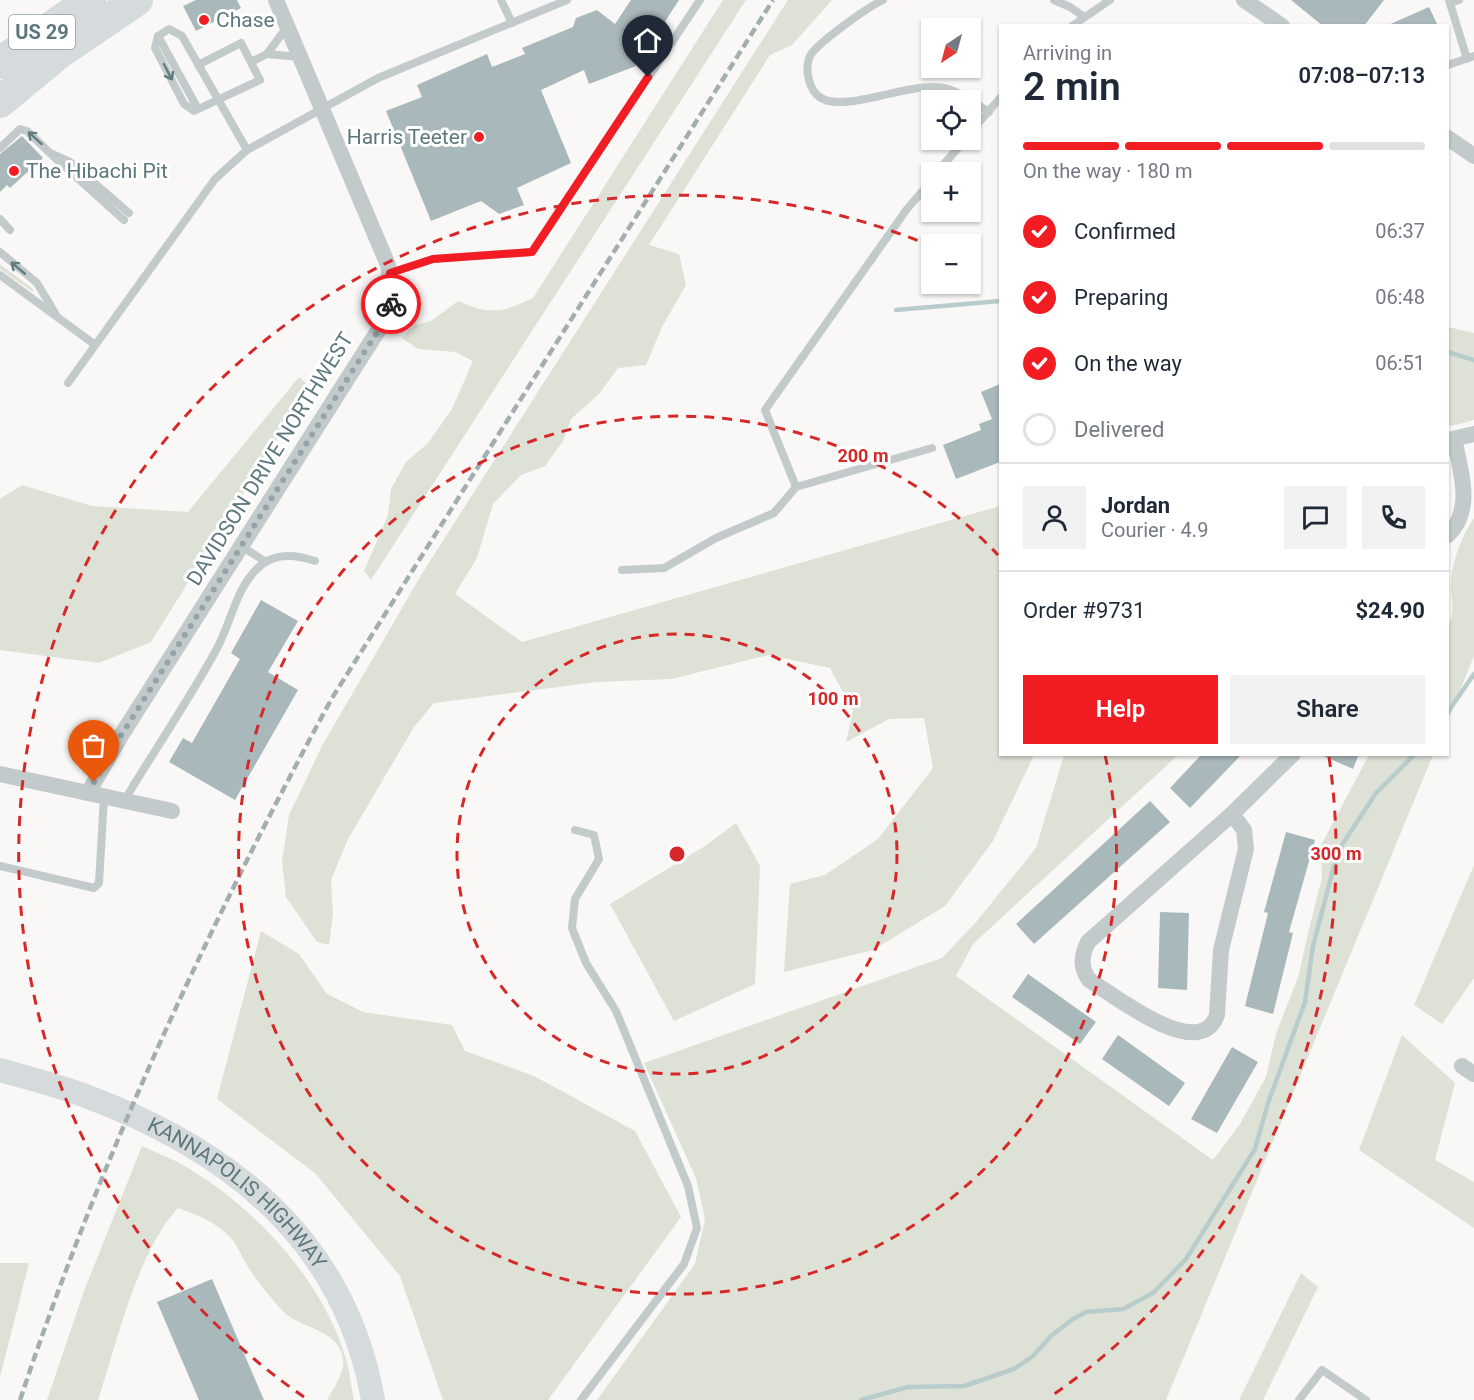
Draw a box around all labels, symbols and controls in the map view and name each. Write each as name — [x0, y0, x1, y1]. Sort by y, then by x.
place label: Chase — [216, 8, 275, 32]
marker: Chase — [197, 13, 211, 27]
road number: US 29 — [9, 15, 75, 49]
pin — [622, 15, 673, 77]
north arrow — [921, 18, 981, 78]
map controls — [921, 18, 981, 294]
icon: home — [631, 24, 664, 57]
text: Arriving in — [1023, 41, 1112, 65]
one-way arrow — [162, 63, 174, 81]
text: 07:08–07:13 — [1298, 63, 1425, 88]
text: 2 min — [1023, 64, 1121, 110]
button: locate — [921, 90, 981, 150]
place label: Harris Teeter — [347, 125, 467, 149]
marker: Harris Teeter — [472, 130, 486, 144]
one-way arrow — [27, 131, 42, 145]
place label: The Hibachi Pit — [26, 159, 168, 183]
text: On the way · 180 m — [1023, 159, 1192, 183]
button: + — [921, 162, 981, 222]
marker: The Hibachi Pit — [7, 164, 21, 178]
icon: check — [1023, 215, 1056, 248]
text: Confirmed — [1074, 219, 1176, 244]
text: 06:37 — [1375, 219, 1425, 243]
button: − — [921, 234, 981, 294]
one-way arrow — [11, 261, 27, 274]
courier — [361, 274, 421, 334]
icon: check — [1023, 281, 1056, 314]
text: Preparing — [1074, 285, 1168, 310]
text: 06:48 — [1375, 285, 1425, 309]
icon: bike — [375, 288, 408, 321]
street label: DAVIDSON DRIVE NORTHWEST — [182, 328, 358, 590]
icon: check — [1023, 347, 1056, 380]
text: On the way — [1074, 351, 1182, 376]
text: 06:51 — [1375, 351, 1425, 375]
text: Delivered — [1074, 417, 1164, 442]
text: 200 m — [837, 445, 889, 466]
button: person — [1023, 486, 1086, 549]
button: chat — [1284, 486, 1347, 549]
button: phone — [1362, 486, 1425, 549]
text: Jordan — [1101, 493, 1170, 518]
text: Courier · 4.9 — [1101, 518, 1208, 542]
text: Order #9731 — [1023, 598, 1145, 623]
text: $24.90 — [1356, 598, 1425, 623]
button: Help — [1023, 675, 1218, 744]
button: Share — [1230, 675, 1425, 744]
text: 100 m — [807, 688, 859, 709]
pin — [68, 720, 119, 782]
icon: bag — [77, 729, 110, 762]
text: 300 m — [1310, 843, 1362, 864]
centre of rings — [667, 844, 687, 864]
street label: KANNAPOLIS HIGHWAY — [144, 1112, 331, 1274]

